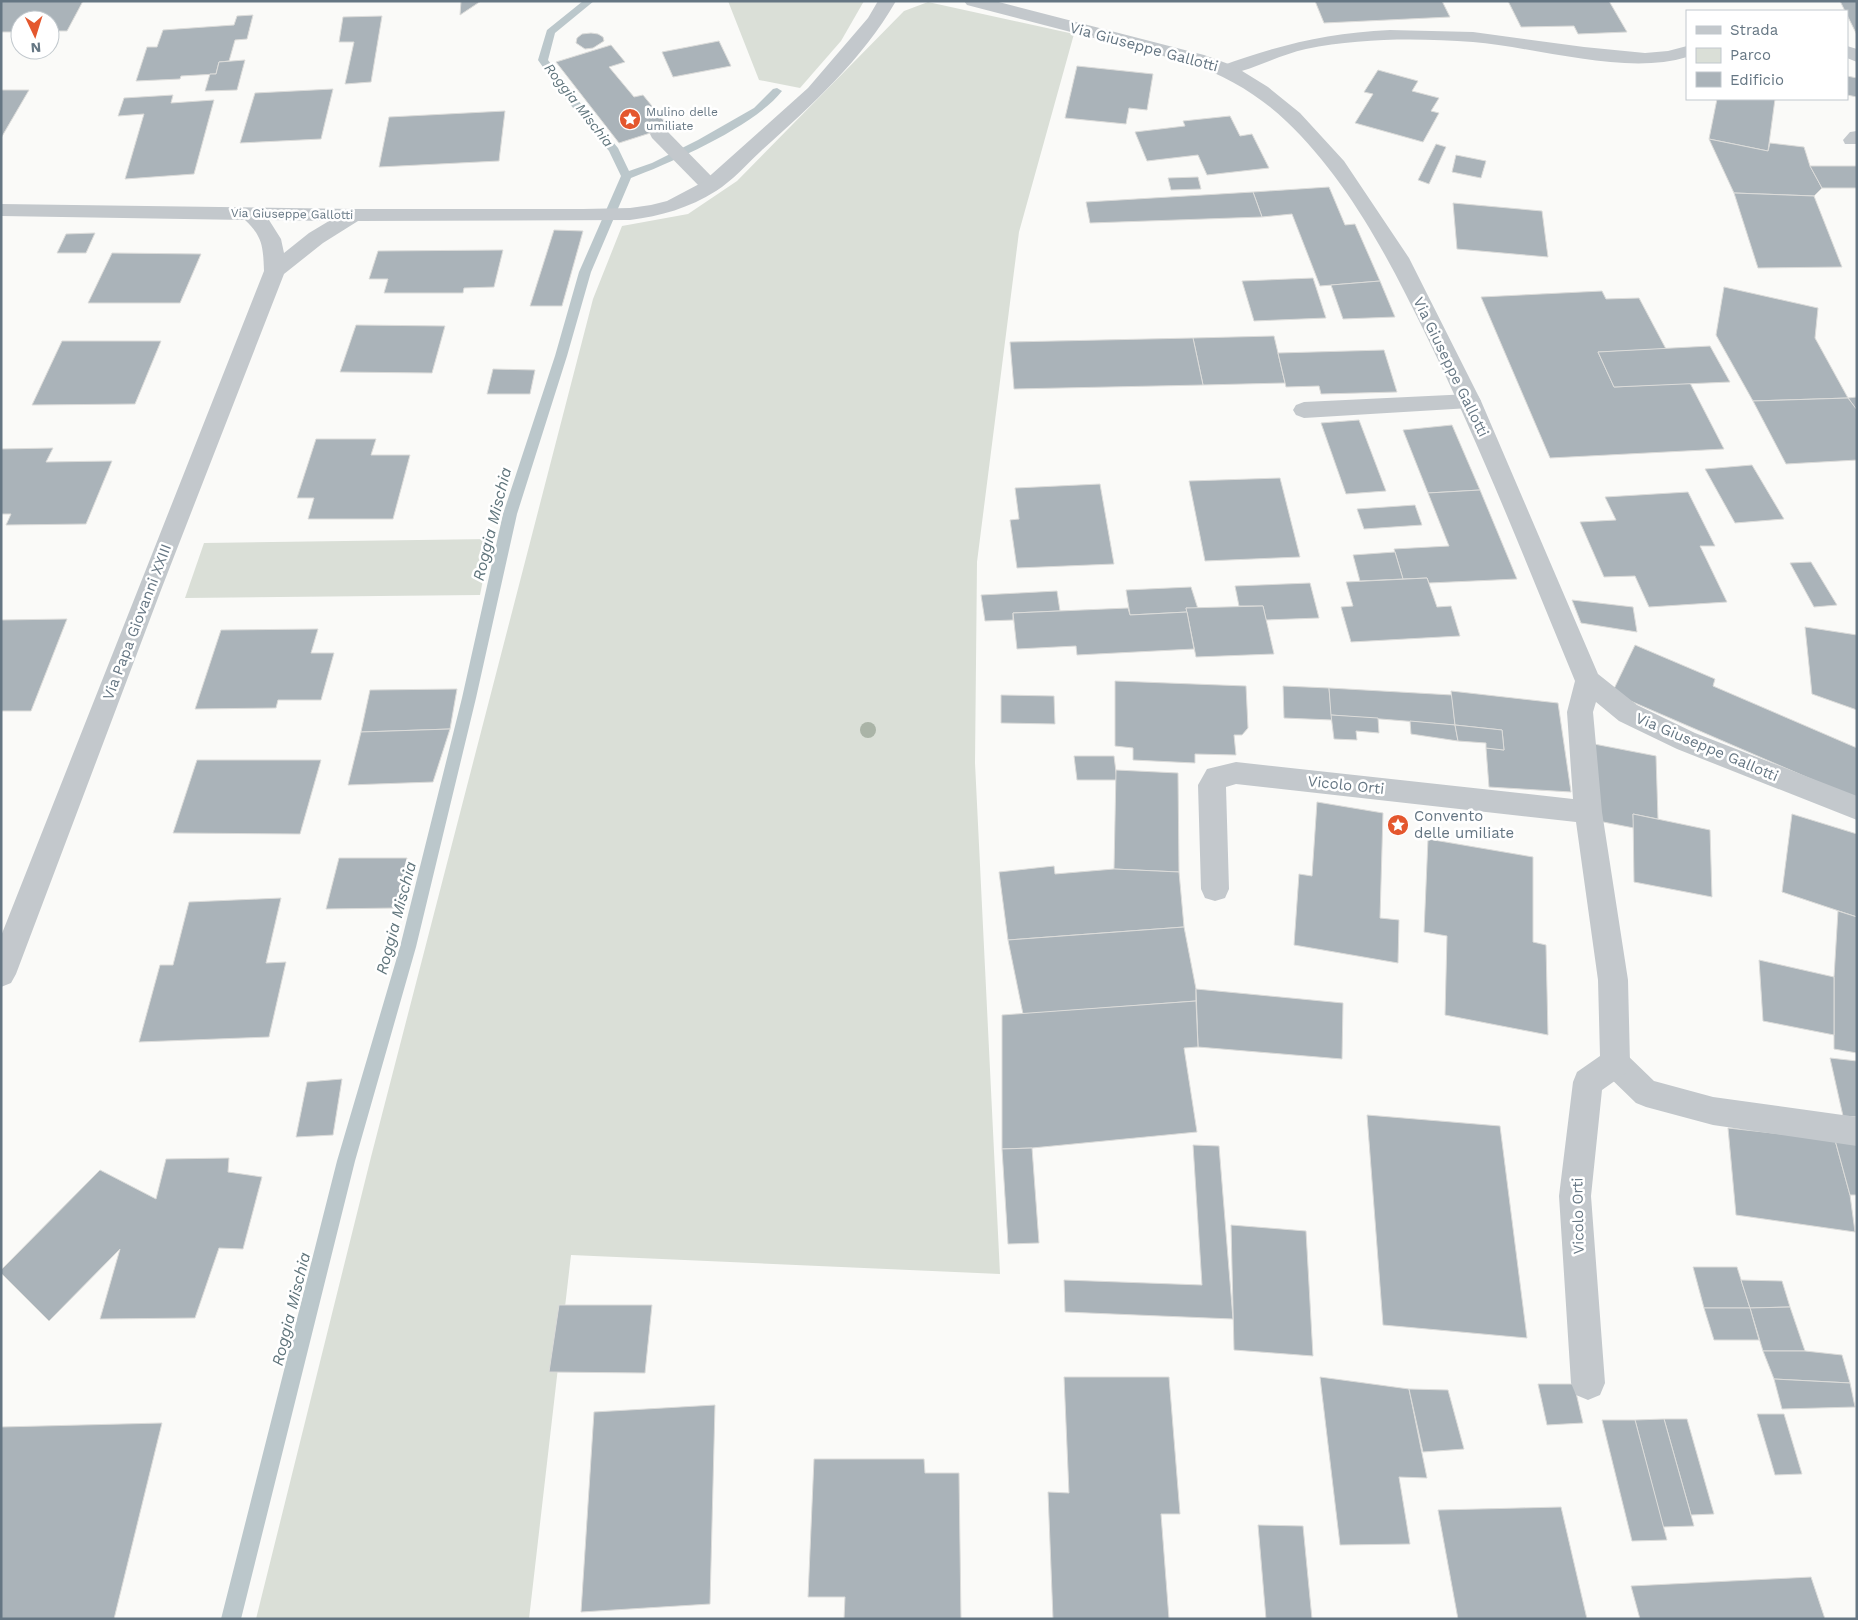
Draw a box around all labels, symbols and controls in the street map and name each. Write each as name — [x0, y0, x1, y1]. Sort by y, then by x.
north arrow — [10, 10, 60, 60]
legend — [1686, 10, 1848, 100]
street label: Via Giuseppe Gallotti — [1068, 18, 1220, 76]
text: Strada — [1730, 21, 1779, 39]
text: N — [30, 40, 42, 56]
text: Parco — [1730, 46, 1771, 64]
water label: Roggia Mischia — [541, 60, 617, 150]
text: Edificio — [1730, 71, 1784, 89]
place label: Mulino delle umiliate — [646, 105, 718, 133]
place icon: Mulino delle umiliate — [618, 107, 642, 131]
street label: Via Giuseppe Gallotti — [231, 206, 353, 222]
street label: Via Giuseppe Gallotti — [1409, 294, 1493, 440]
water label: Roggia Mischia — [469, 465, 515, 583]
street label: Via Papa Giovanni XXIII — [99, 541, 175, 703]
street label: Via Giuseppe Gallotti — [1633, 709, 1781, 785]
street label: Vicolo Orti — [1307, 772, 1385, 798]
place label: Convento delle umiliate — [1414, 807, 1514, 842]
place icon: Convento delle umiliate — [1386, 813, 1410, 837]
water label: Roggia Mischia — [372, 859, 420, 977]
street label: Vicolo Orti — [1568, 1177, 1588, 1255]
water label: Roggia Mischia — [268, 1250, 314, 1368]

